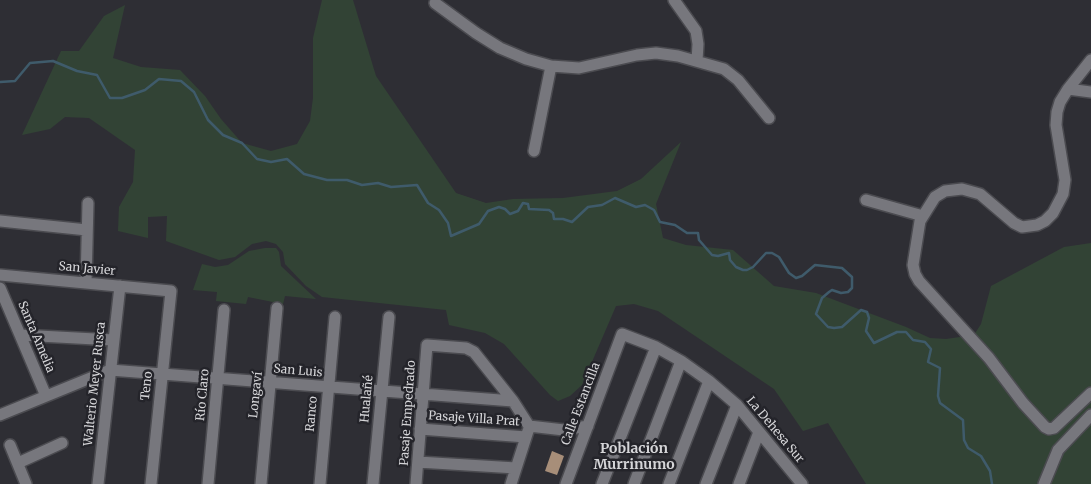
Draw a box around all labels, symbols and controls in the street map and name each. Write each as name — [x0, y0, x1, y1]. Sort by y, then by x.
street label: San Javier — [58, 259, 116, 279]
street label: Santa Amelia — [14, 299, 58, 375]
street label: Walterio Meyer Rusca — [81, 321, 109, 447]
street label: Pasaje Empedrado — [397, 360, 419, 466]
street label: Calle Estancilla — [559, 361, 603, 447]
street label: San Luis — [273, 362, 323, 380]
street label: Río Claro — [194, 368, 212, 422]
street label: Teno — [138, 371, 156, 401]
street label: Longaví — [246, 371, 266, 419]
street label: Hualañé — [358, 375, 376, 423]
street label: La Dehesa Sur — [743, 394, 807, 466]
street label: Ranco — [303, 396, 321, 432]
street label: Pasaje Villa Prat — [428, 409, 520, 429]
district label: Población Murrinumo — [593, 441, 675, 474]

